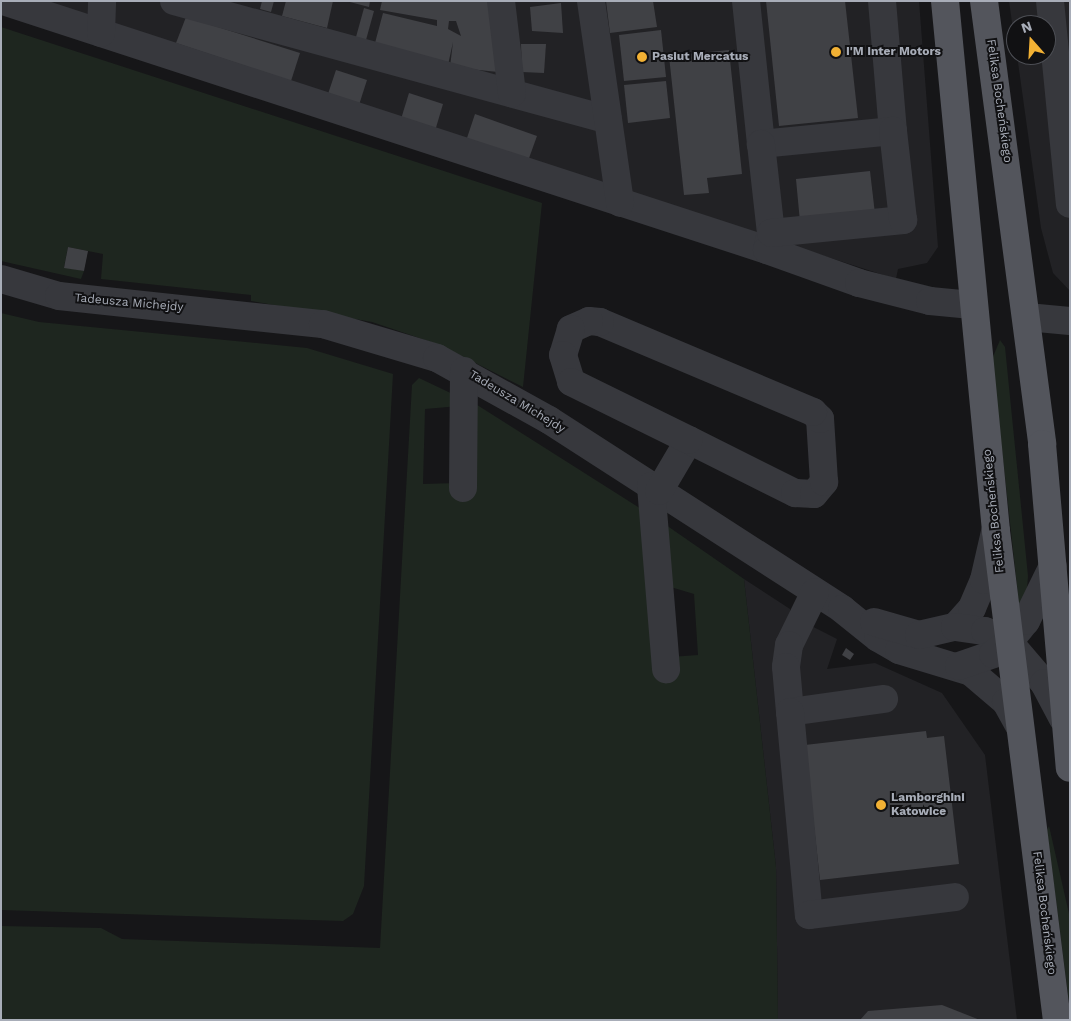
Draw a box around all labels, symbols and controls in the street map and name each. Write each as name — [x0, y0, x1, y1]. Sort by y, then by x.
north arrow — [1006, 15, 1056, 65]
text: N — [1019, 18, 1034, 36]
street label: Feliksa Bocheńskiego — [983, 38, 1015, 164]
place label: I'M Inter Motors — [846, 45, 941, 59]
marker: I'M Inter Motors — [830, 46, 842, 58]
place label: Pasiut Mercatus — [652, 50, 748, 64]
marker: Pasiut Mercatus — [636, 51, 648, 63]
street label: Tadeusza Michejdy — [74, 291, 184, 315]
street label: Tadeusza Michejdy — [466, 368, 568, 436]
street label: Feliksa Bocheńskiego — [980, 448, 1008, 574]
place label: Lamborghini Katowice — [891, 791, 965, 819]
marker: Lamborghini Katowice — [875, 799, 887, 811]
street label: Feliksa Bocheńskiego — [1029, 850, 1059, 976]

